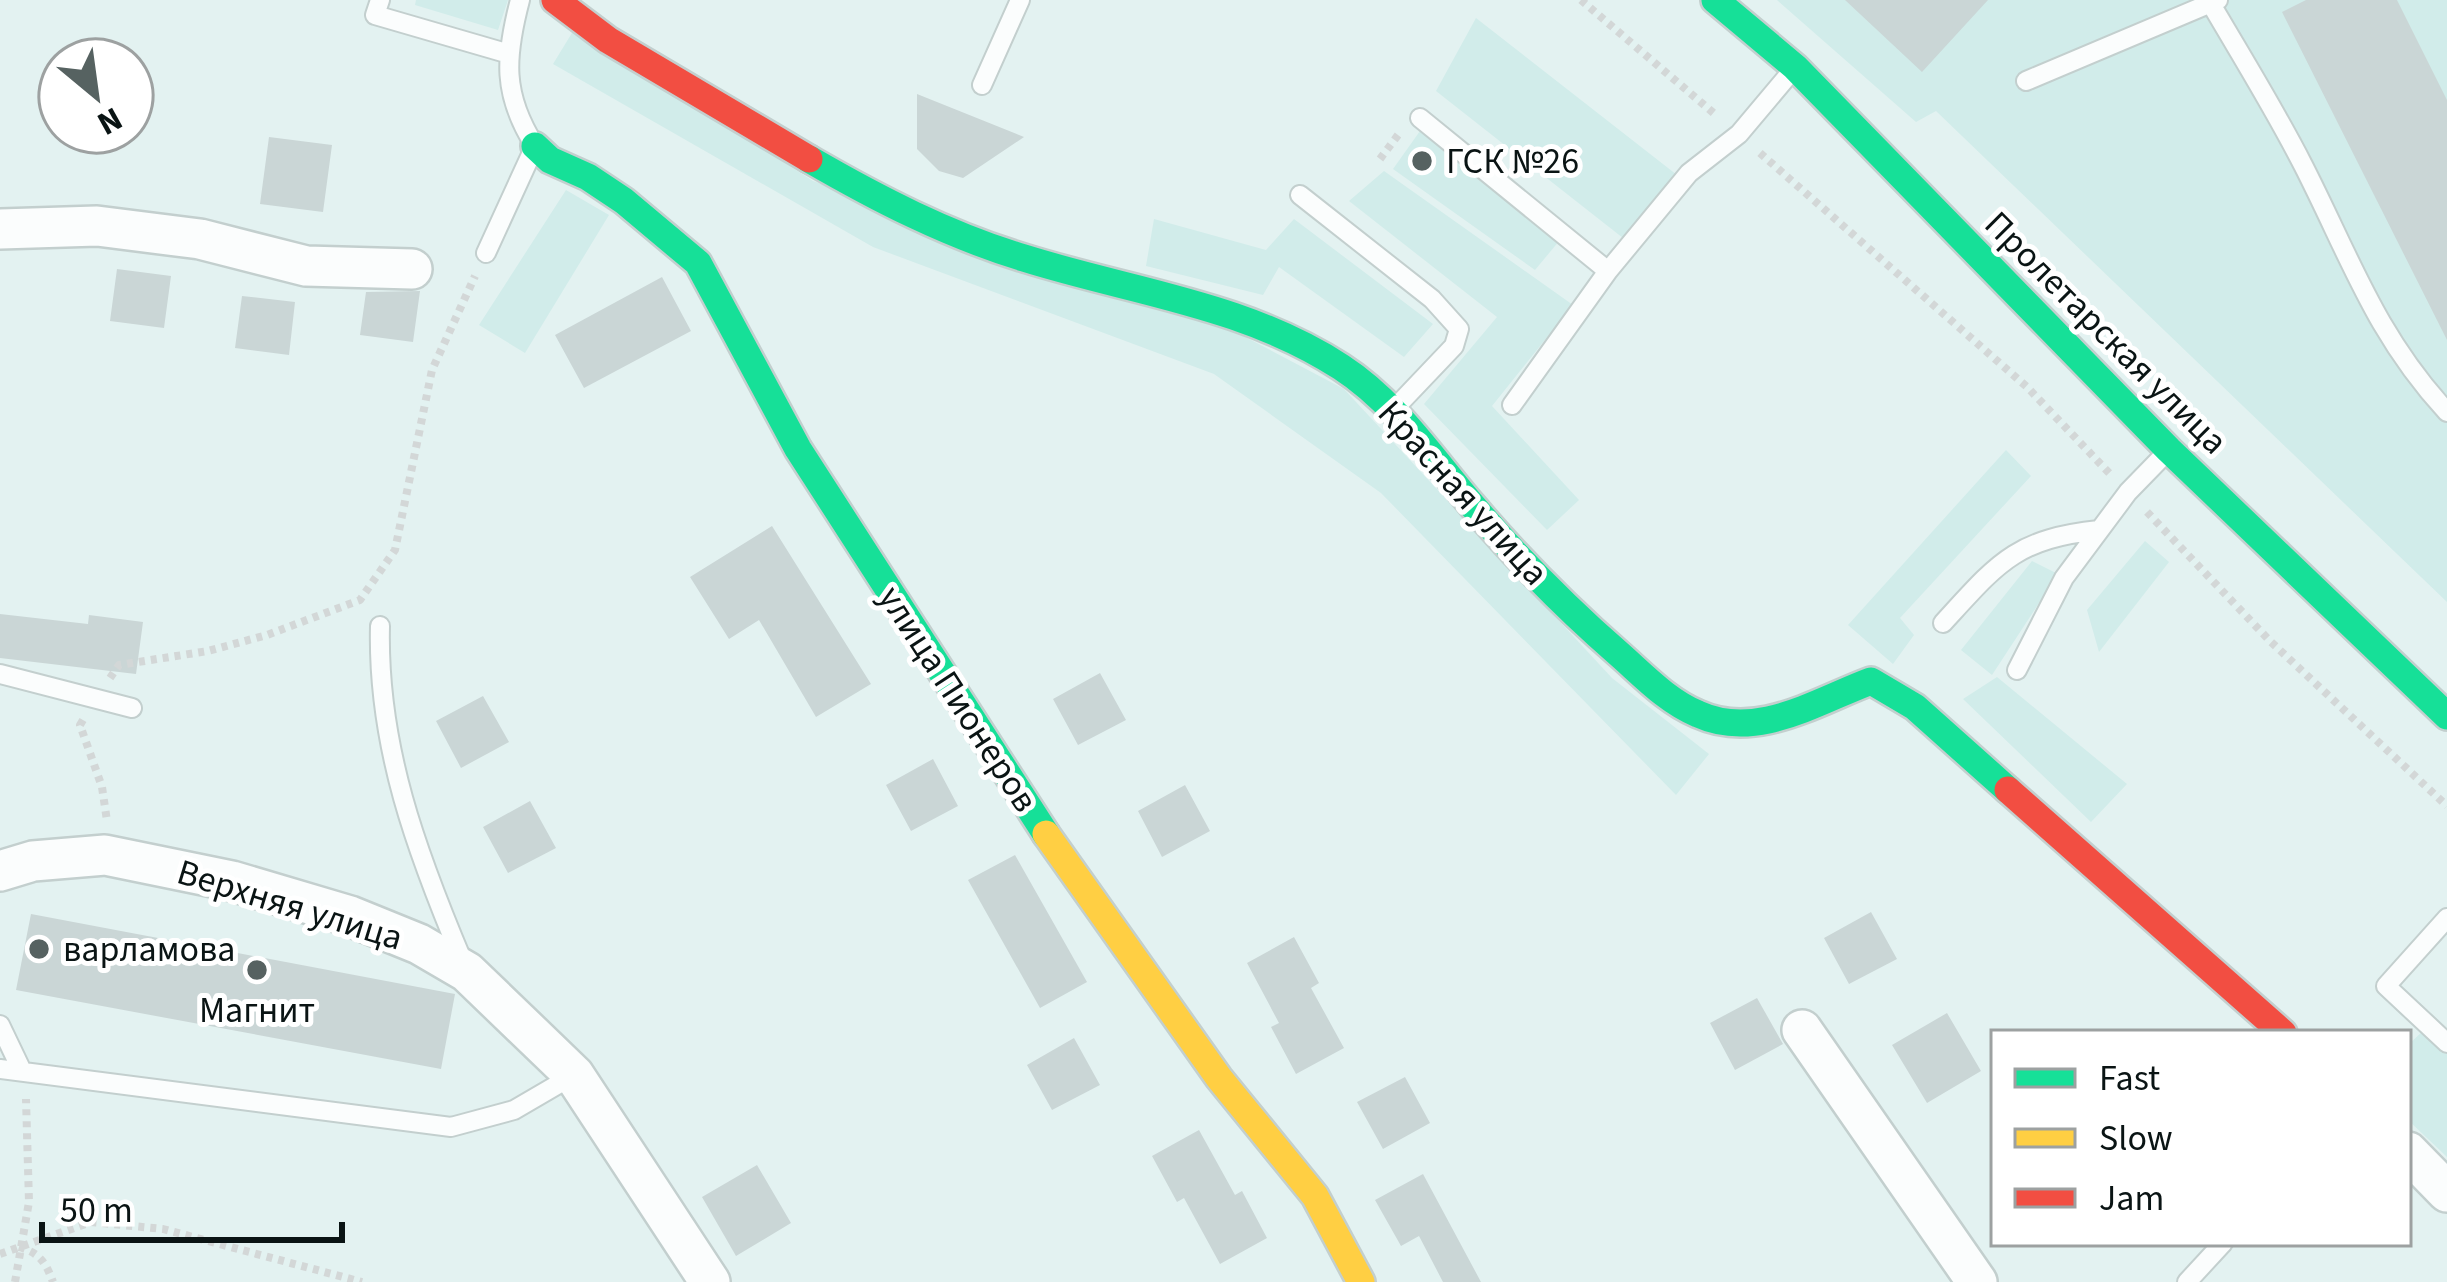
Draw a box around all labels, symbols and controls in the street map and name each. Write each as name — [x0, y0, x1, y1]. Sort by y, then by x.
north arrow — [36, 36, 156, 156]
text: N — [89, 95, 131, 147]
place label: ГСК №26 — [1446, 136, 1579, 187]
marker: ГСК №26 — [1409, 148, 1435, 174]
street label: Пролетарская улица — [1973, 200, 2239, 466]
street label: Красная улица — [1366, 389, 1560, 597]
street label: улица Пионеров — [866, 576, 1050, 822]
street label: Верхняя улица — [171, 847, 409, 963]
place label: варламова — [63, 924, 235, 975]
marker: варламова — [26, 936, 52, 962]
marker: Магнит — [244, 957, 270, 983]
place label: Магнит — [199, 985, 315, 1036]
legend — [1991, 1030, 2411, 1246]
text: Fast — [2099, 1053, 2160, 1104]
text: Slow — [2099, 1113, 2173, 1164]
scale bar — [42, 1168, 342, 1242]
text: Jam — [2099, 1173, 2164, 1224]
text: 50 m — [60, 1185, 133, 1236]

